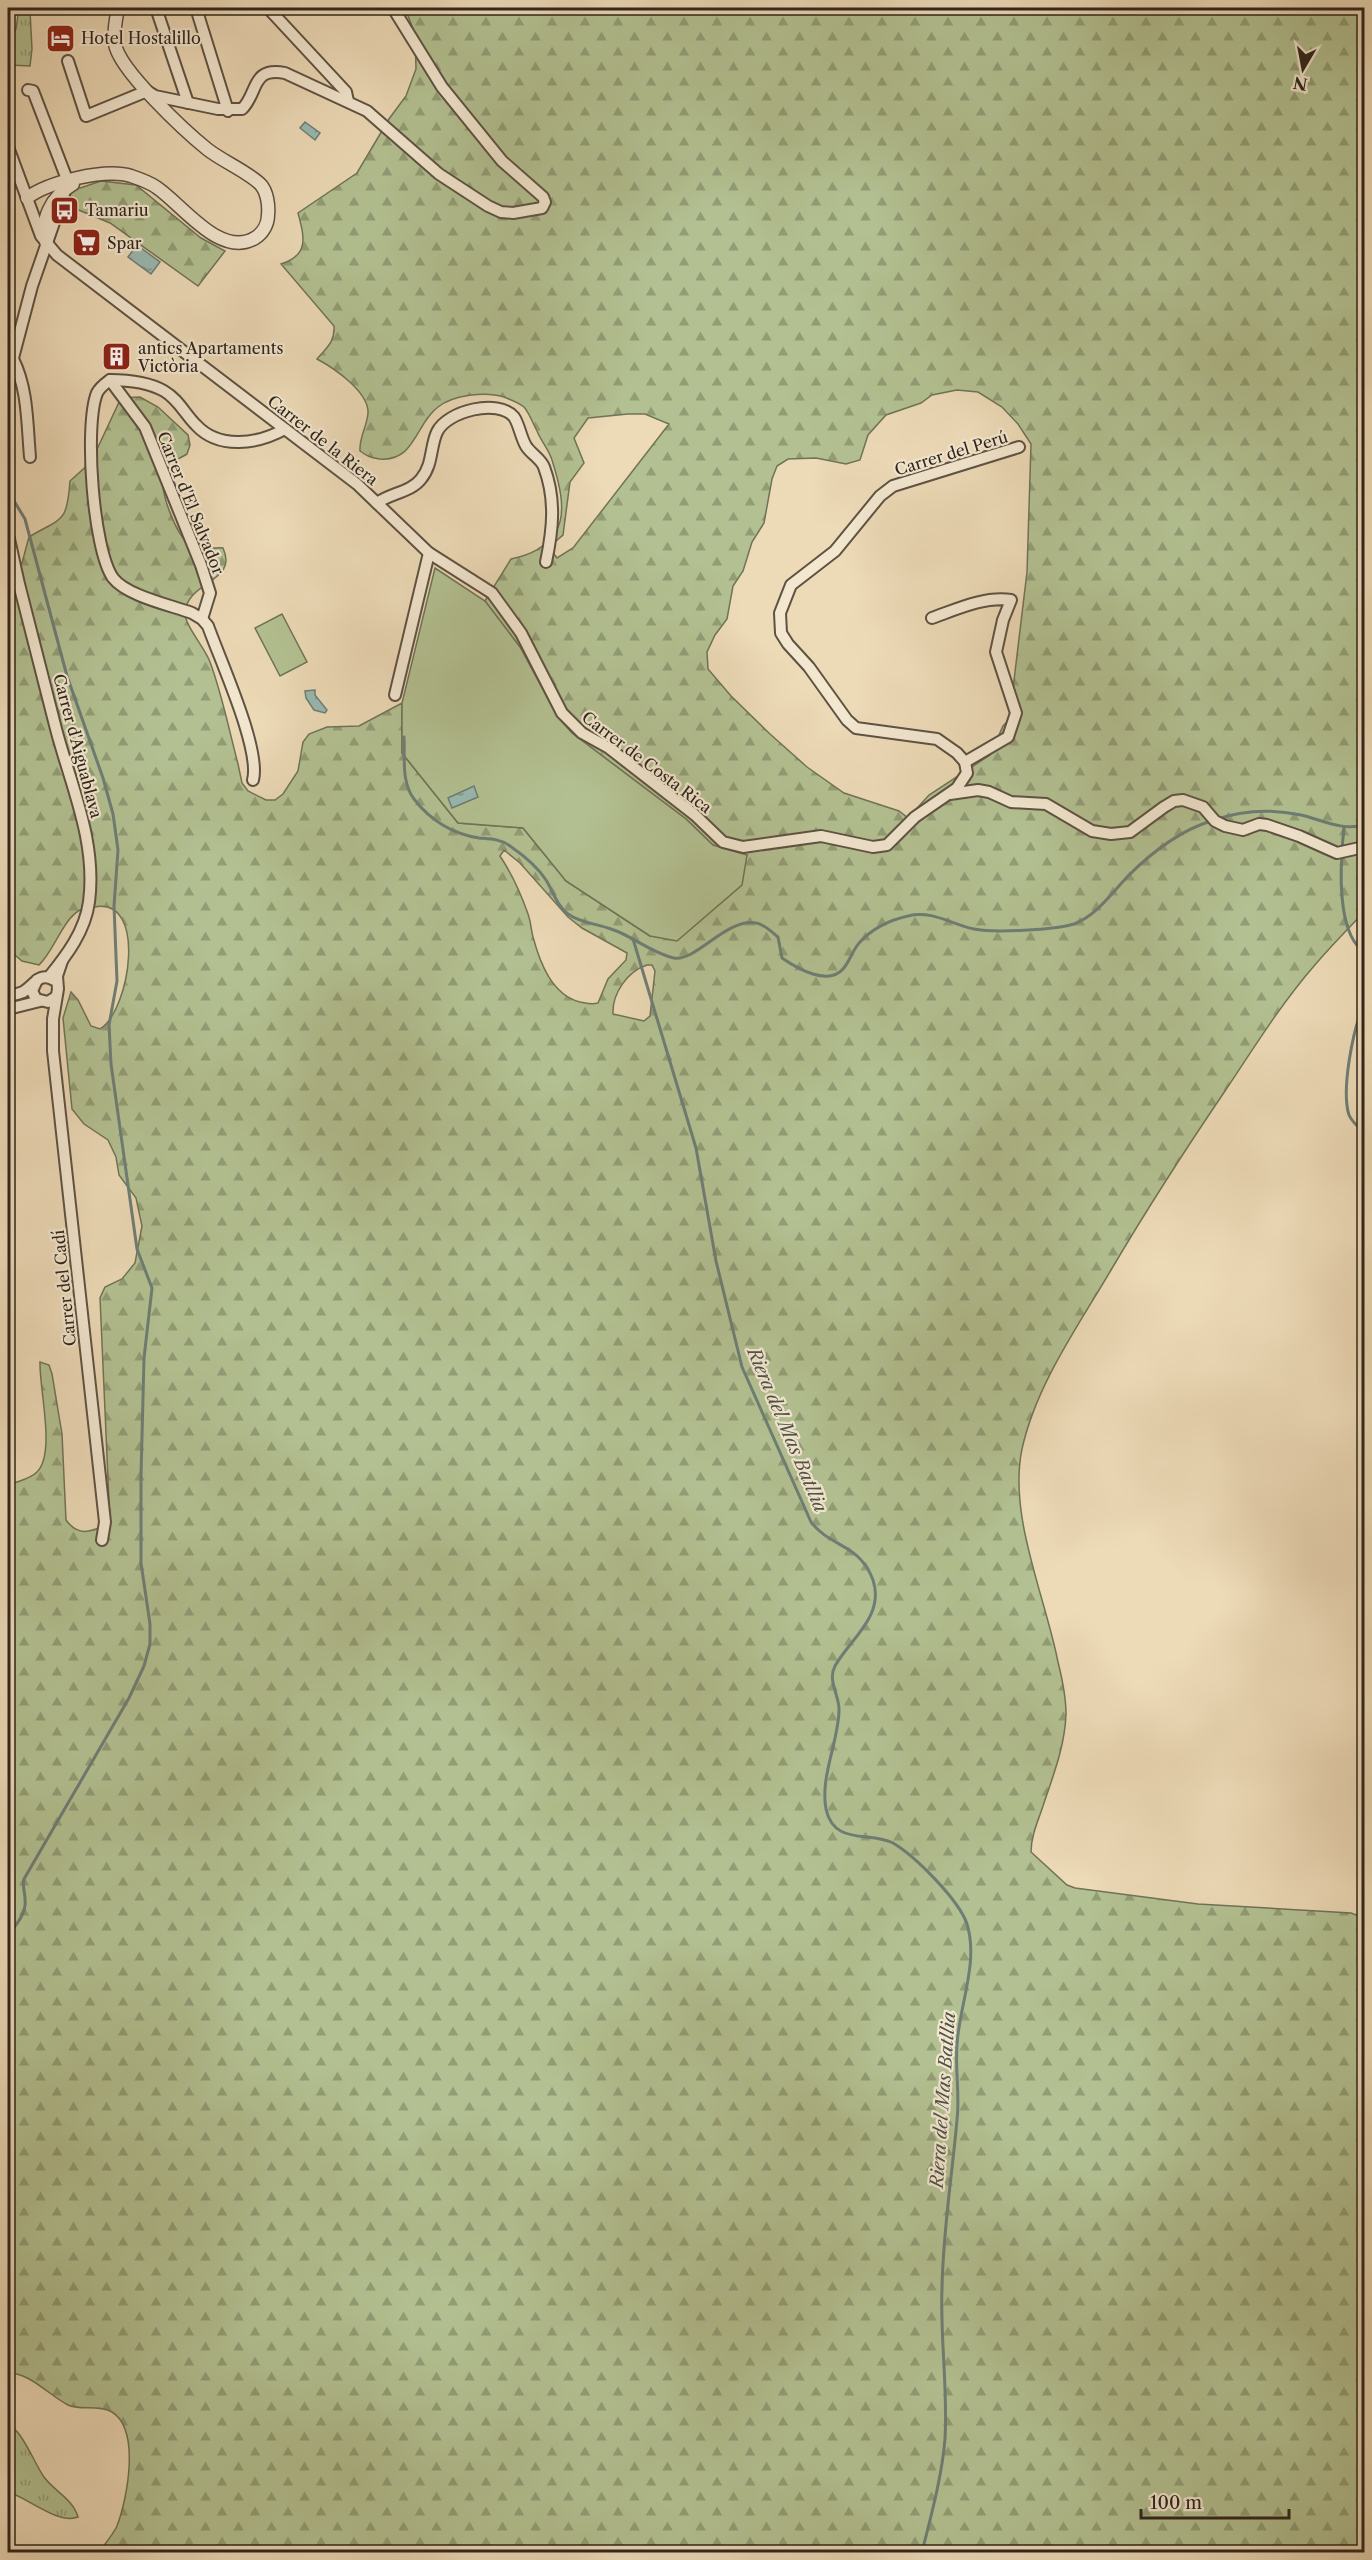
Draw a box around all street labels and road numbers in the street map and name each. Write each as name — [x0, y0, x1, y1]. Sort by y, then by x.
street label: Carrer de la Riera — [264, 391, 383, 490]
street label: Carrer del Perú — [892, 426, 1010, 480]
street label: Carrer d'El Salvador — [153, 429, 229, 578]
street label: Carrer d'Aiguablava — [49, 672, 107, 821]
street label: Carrer de Costa Rica — [578, 707, 716, 818]
street label: Carrer del Cadí — [48, 1229, 80, 1347]

